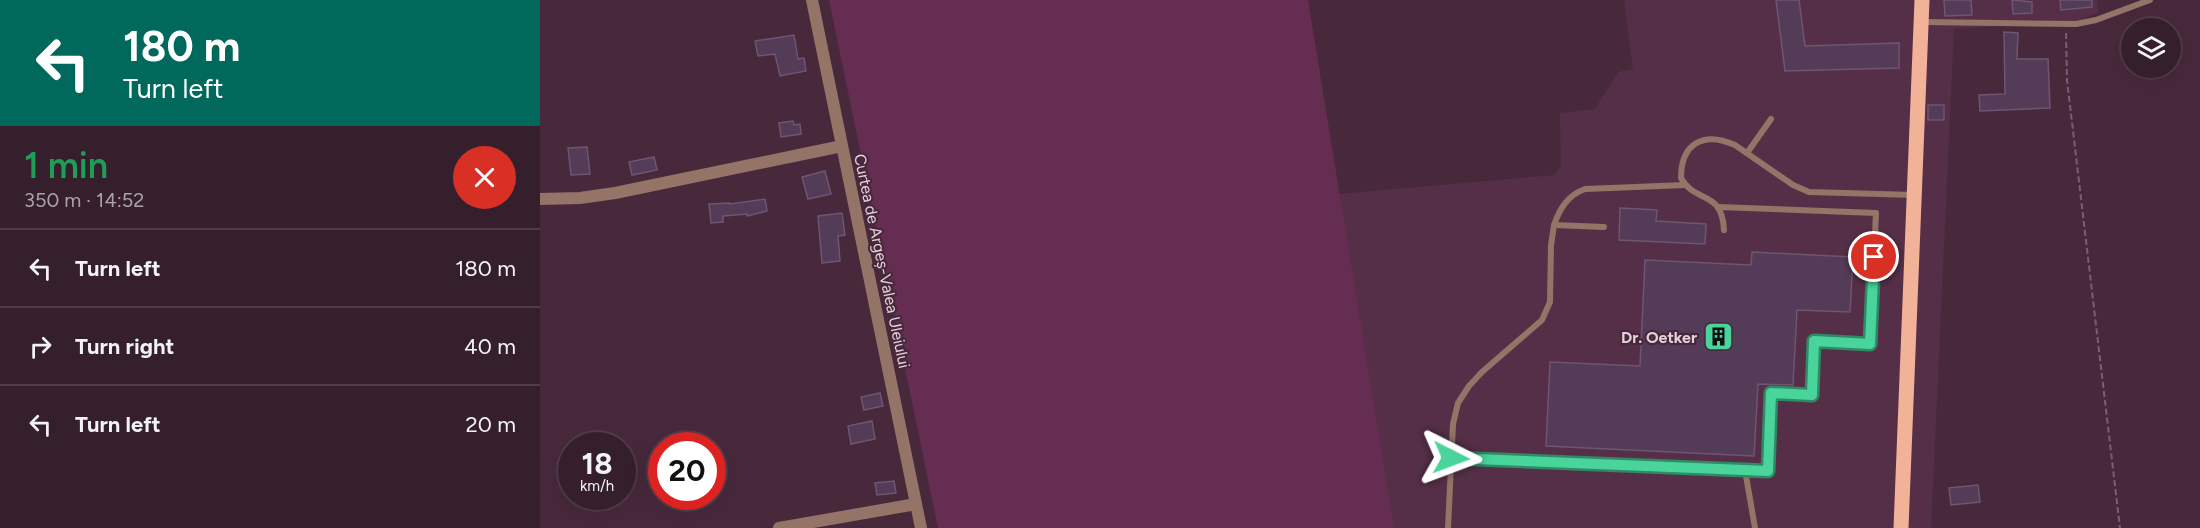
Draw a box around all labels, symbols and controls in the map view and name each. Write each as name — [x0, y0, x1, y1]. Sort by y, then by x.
map controls — [2121, 18, 2181, 78]
button: layers — [2121, 18, 2181, 78]
text: 180 m — [123, 21, 240, 72]
icon: left — [24, 24, 102, 102]
text: Turn left — [123, 72, 223, 105]
text: 1 min — [24, 144, 108, 187]
button: close — [453, 146, 516, 209]
street label: Curtea de Argeș-Valea Uleiului — [850, 152, 914, 370]
text: 350 m · 14:52 — [24, 188, 145, 212]
pin — [1848, 231, 1899, 282]
icon: arrive — [1857, 240, 1890, 273]
icon: left — [24, 252, 57, 285]
text: Turn left — [75, 255, 161, 282]
text: 180 m — [455, 255, 516, 282]
building icon: Dr. Oetker — [1702, 321, 1734, 353]
place label: Dr. Oetker — [1621, 328, 1697, 347]
icon: right — [24, 330, 57, 363]
text: Turn right — [75, 333, 174, 360]
text: 40 m — [464, 333, 516, 360]
icon: left — [24, 408, 57, 441]
text: Turn left — [75, 411, 161, 438]
text: 20 m — [465, 411, 516, 438]
position arrow — [1419, 426, 1483, 490]
speed limit sign: 20 — [648, 432, 726, 510]
text: 18 — [581, 445, 613, 482]
text: km/h — [580, 477, 614, 495]

